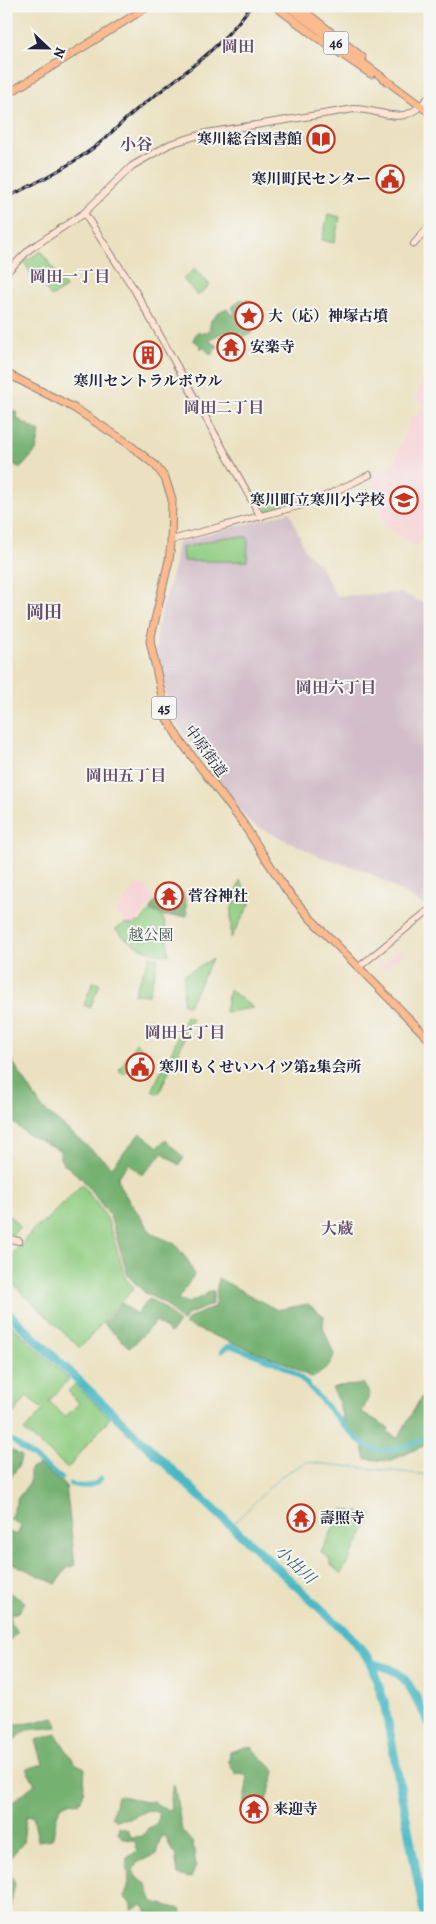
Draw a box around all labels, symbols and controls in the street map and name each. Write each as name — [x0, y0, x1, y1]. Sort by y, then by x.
north arrow — [22, 22, 72, 72]
road number: 46 — [324, 32, 348, 54]
district label: 岡田 — [222, 36, 254, 58]
text: N — [49, 44, 70, 61]
library icon: 寒川総合図書館 — [306, 124, 336, 154]
place label: 寒川総合図書館 — [197, 129, 302, 149]
district label: 小谷 — [120, 134, 152, 156]
public building icon: 寒川町民センター — [375, 164, 405, 194]
place label: 寒川町民センター — [252, 169, 371, 189]
district label: 岡田一丁目 — [30, 266, 110, 288]
place icon: 大（応）神塚古墳 — [234, 301, 264, 331]
place label: 大（応）神塚古墳 — [268, 306, 388, 326]
temple icon: 安楽寺 — [216, 332, 246, 362]
place label: 安楽寺 — [250, 337, 295, 357]
building icon: 寒川セントラルボウル — [133, 340, 163, 370]
place label: 寒川セントラルボウル — [73, 371, 223, 391]
district label: 岡田二丁目 — [184, 397, 264, 419]
school or university icon: 寒川町立寒川小学校 — [389, 485, 419, 515]
place label: 寒川町立寒川小学校 — [250, 490, 385, 510]
district label: 岡田 — [26, 600, 62, 624]
district label: 岡田六丁目 — [296, 677, 376, 699]
road number: 45 — [152, 696, 176, 720]
street label: 中原街道 — [180, 721, 232, 781]
district label: 岡田五丁目 — [86, 765, 166, 787]
temple icon: 菅谷神社 — [154, 881, 184, 911]
place label: 菅谷神社 — [188, 886, 248, 906]
park label: 越公園 — [128, 925, 174, 945]
district label: 岡田七丁目 — [145, 1022, 225, 1044]
public building icon: 寒川もくせいハイツ第2集会所 — [125, 1052, 155, 1082]
place label: 寒川もくせいハイツ第2集会所 — [159, 1057, 361, 1077]
district label: 大蔵 — [321, 1218, 353, 1240]
temple icon: 壽照寺 — [286, 1503, 316, 1533]
place label: 壽照寺 — [320, 1508, 365, 1528]
water label: 小出川 — [270, 1540, 322, 1591]
temple icon: 来迎寺 — [239, 1794, 269, 1824]
place label: 来迎寺 — [273, 1799, 318, 1819]

